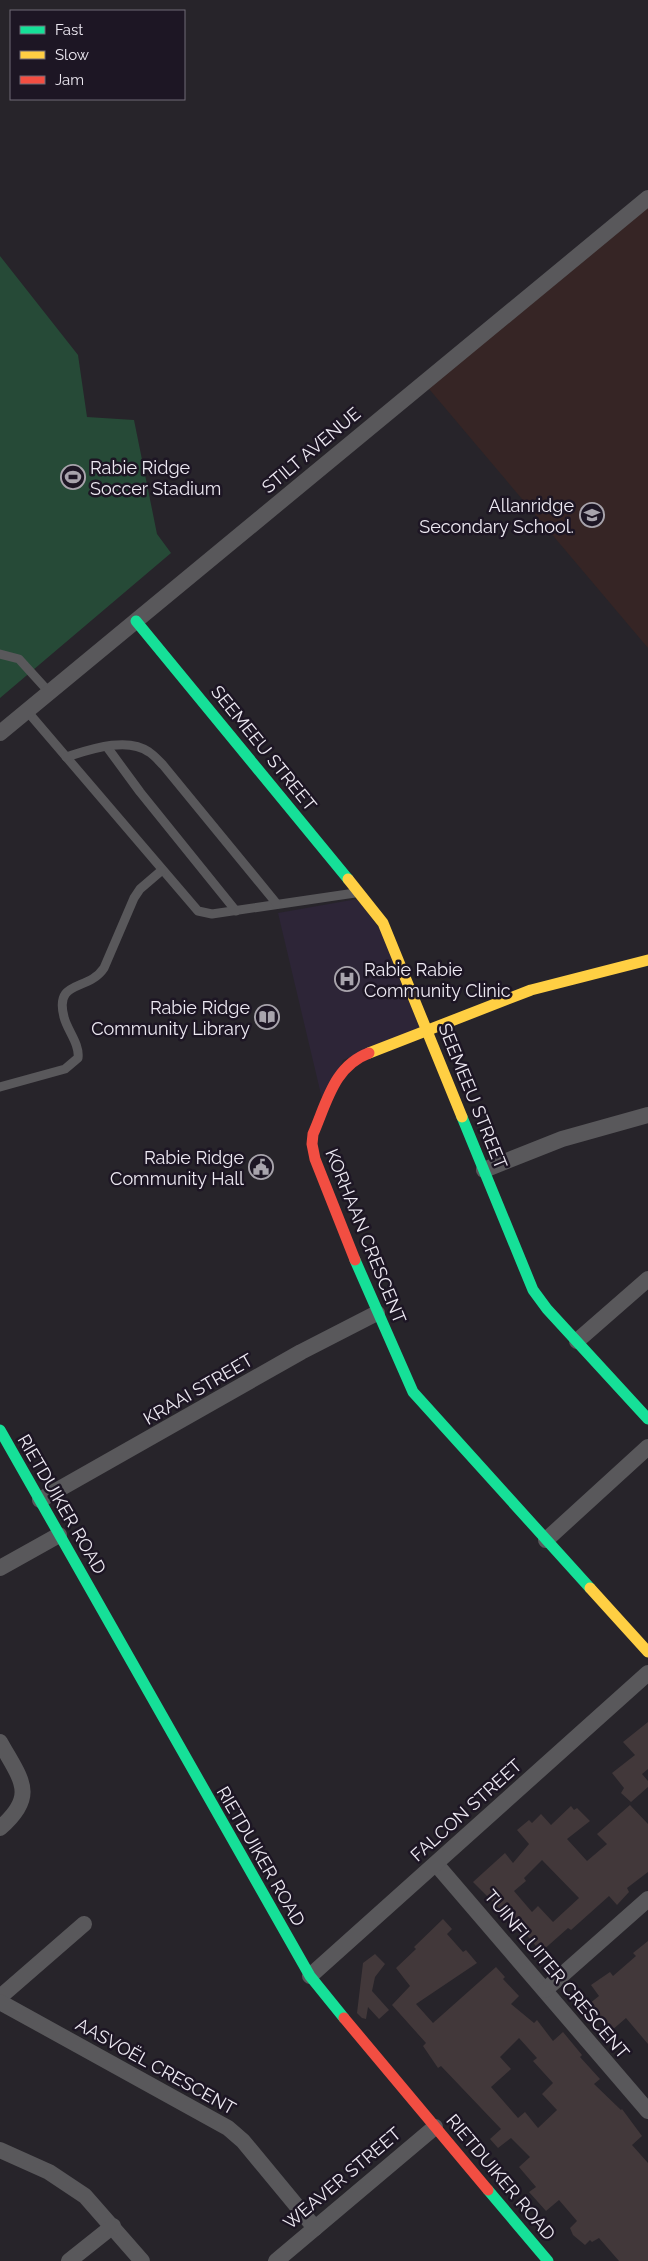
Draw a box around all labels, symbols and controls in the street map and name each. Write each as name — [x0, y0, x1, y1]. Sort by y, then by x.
legend — [10, 10, 185, 100]
text: Fast — [55, 21, 83, 39]
text: Slow — [55, 46, 89, 64]
text: Jam — [55, 71, 84, 89]
street label: STILT AVENUE — [257, 403, 365, 497]
place label: Rabie Ridge Soccer Stadium — [90, 457, 221, 499]
sports icon: Rabie Ridge Soccer Stadium — [60, 464, 86, 490]
place label: Allanridge Secondary School. — [419, 495, 574, 537]
school or university icon: Allanridge Secondary School. — [579, 502, 605, 528]
street label: SEEMEEU STREET — [207, 681, 321, 815]
place label: Rabie Rabie Community Clinic — [364, 959, 511, 1001]
hospital icon: Rabie Rabie Community Clinic — [334, 966, 360, 992]
place label: Rabie Ridge Community Library — [91, 997, 250, 1039]
library icon: Rabie Ridge Community Library — [254, 1004, 280, 1030]
street label: SEEMEEU STREET — [434, 1020, 512, 1172]
street label: KORHAAN CRESCENT — [321, 1146, 411, 1326]
place label: Rabie Ridge Community Hall — [110, 1147, 244, 1189]
public building icon: Rabie Ridge Community Hall — [248, 1154, 274, 1180]
street label: KRAAI STREET — [139, 1349, 257, 1429]
street label: RIETDUIKER ROAD — [13, 1430, 111, 1578]
street label: FALCON STREET — [406, 1755, 526, 1865]
street label: RIETDUIKER ROAD — [212, 1782, 310, 1930]
street label: TUINFLUITER CRESCENT — [480, 1885, 634, 2063]
street label: AASVOËL CRESCENT — [72, 2013, 240, 2119]
street label: RIETDUIKER ROAD — [442, 2110, 560, 2244]
street label: WEAVER STREET — [279, 2123, 405, 2233]

